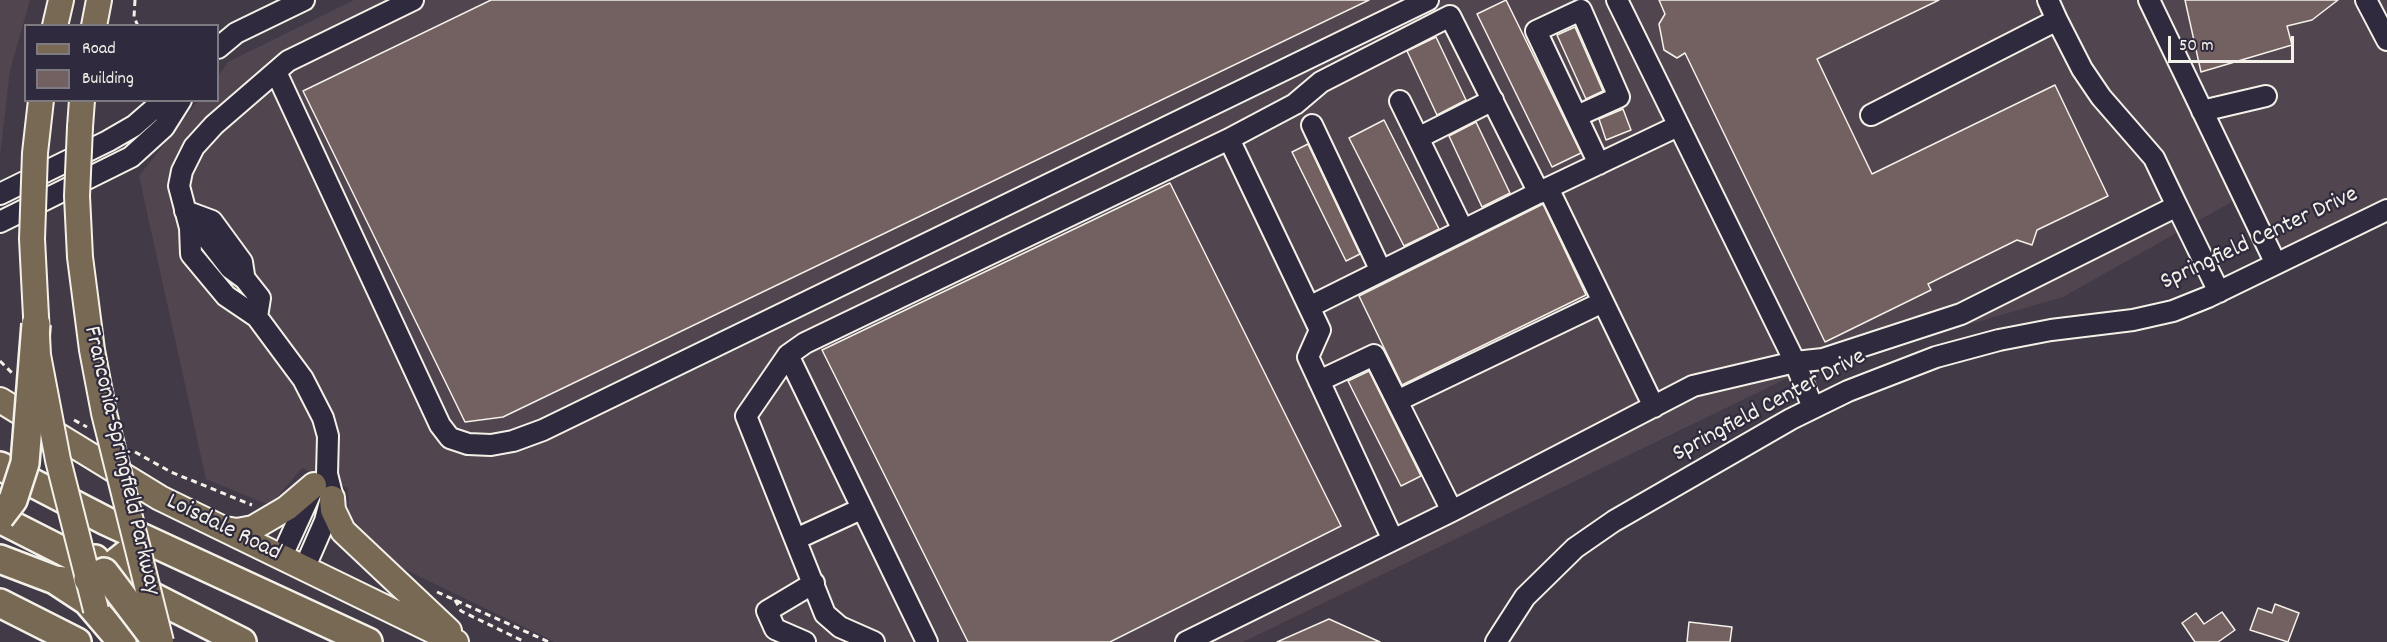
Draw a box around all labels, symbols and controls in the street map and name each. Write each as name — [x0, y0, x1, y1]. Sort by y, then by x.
legend — [24, 24, 219, 102]
scale bar — [2171, 24, 2297, 62]
text: 50 m — [2179, 34, 2214, 59]
text: Road — [82, 37, 116, 62]
text: Building — [82, 67, 134, 92]
street label: Springfield Center Drive — [2157, 182, 2363, 298]
street label: Franconia-Springfield Parkway — [75, 324, 165, 598]
street label: Springfield Center Drive — [1669, 344, 1871, 470]
street label: Loisdale Road — [161, 489, 285, 569]

